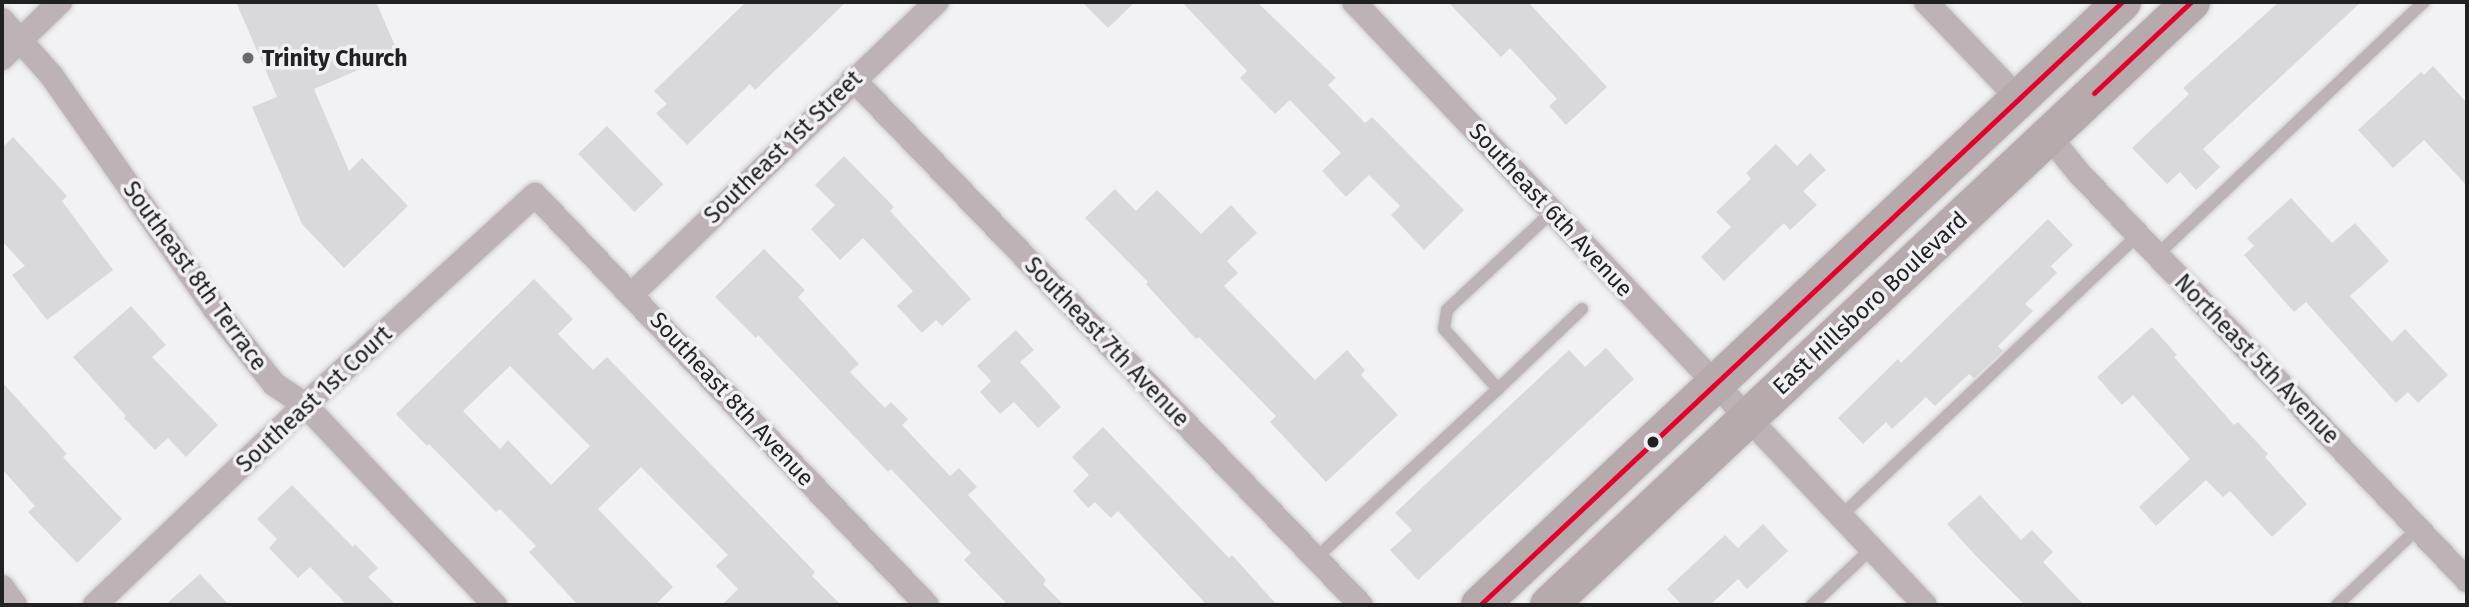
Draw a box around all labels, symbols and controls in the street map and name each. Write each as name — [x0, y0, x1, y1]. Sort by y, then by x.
place label: Trinity Church — [262, 44, 408, 72]
marker: Trinity Church — [240, 50, 256, 66]
street label: Southeast 1st Street — [698, 65, 868, 229]
street label: Southeast 6th Avenue — [1463, 117, 1639, 303]
street label: Southeast 8th Terrace — [117, 176, 273, 376]
street label: East Hillsboro Boulevard — [1767, 206, 1973, 400]
street label: Southeast 7th Avenue — [1019, 251, 1195, 433]
street label: Northeast 5th Avenue — [2169, 268, 2345, 450]
street label: Southeast 8th Avenue — [644, 306, 820, 492]
street label: Southeast 1st Court — [231, 320, 397, 478]
unlabelled marker — [1646, 435, 1660, 449]

